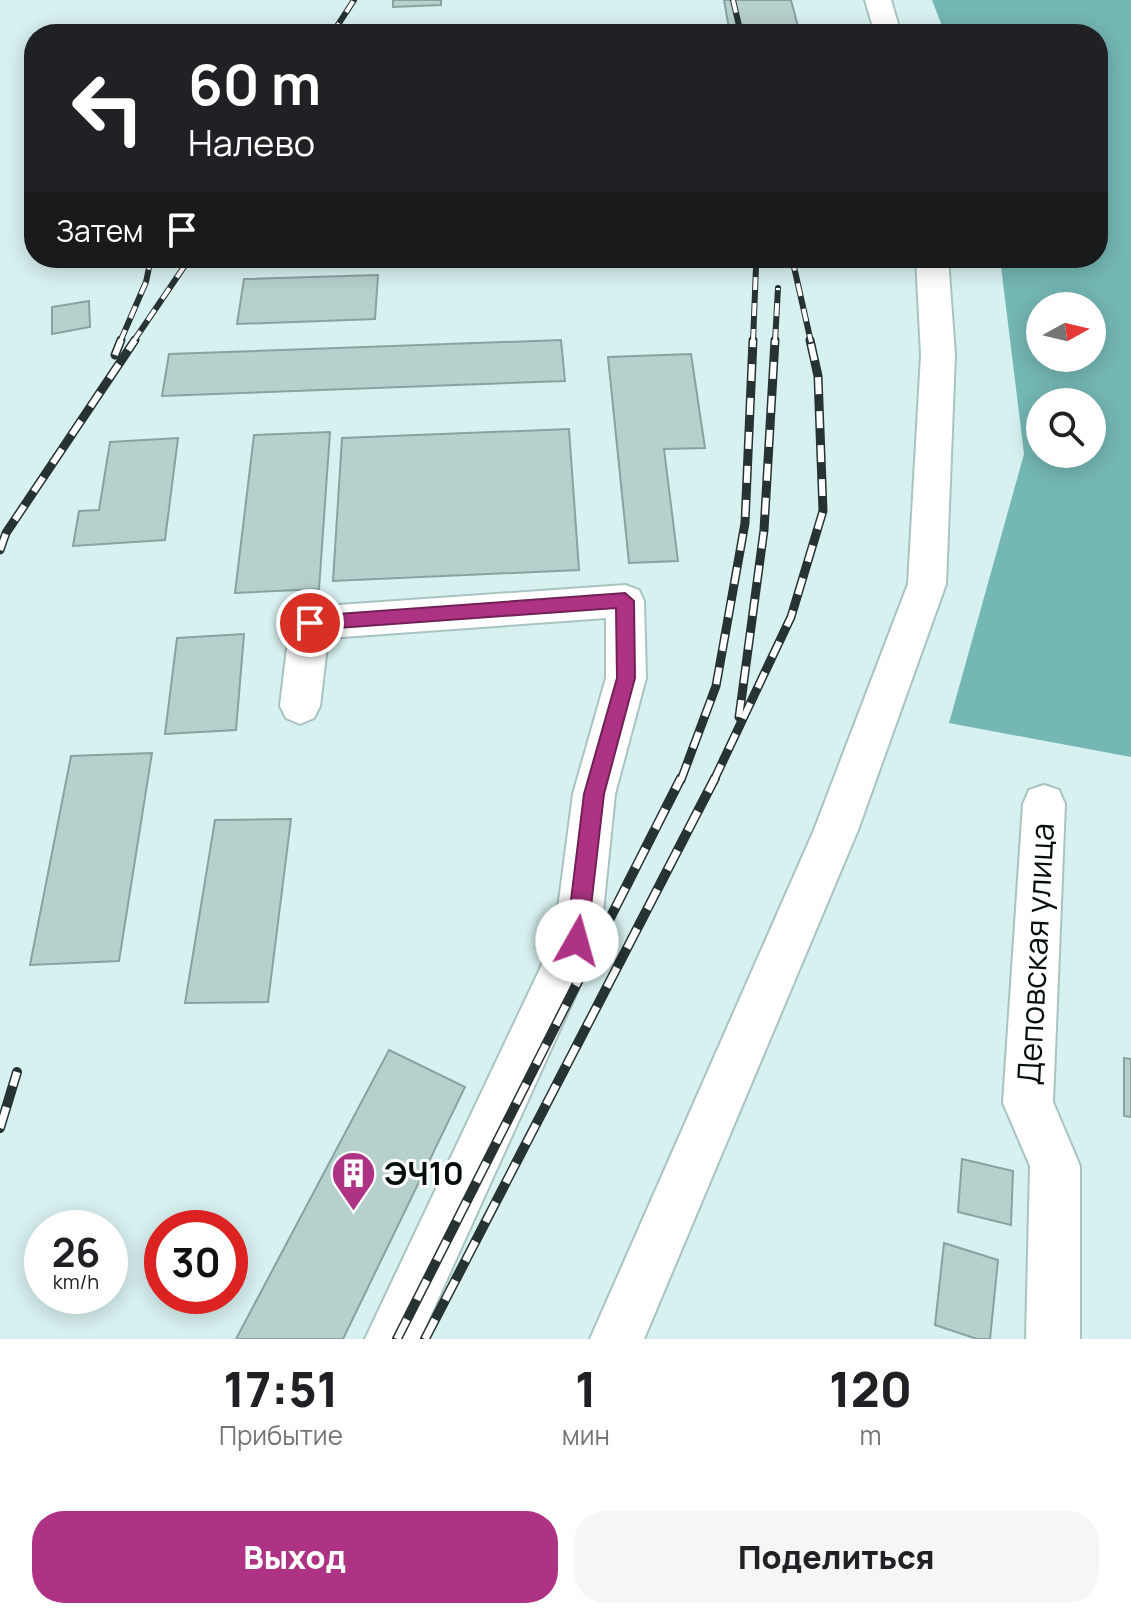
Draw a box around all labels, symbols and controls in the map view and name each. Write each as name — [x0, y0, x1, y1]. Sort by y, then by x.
text: 60 m — [188, 45, 321, 122]
icon: left — [56, 56, 160, 160]
text: Налево — [188, 118, 315, 167]
icon: arrive — [160, 208, 204, 252]
text: Затем — [56, 210, 144, 251]
north arrow — [1026, 292, 1106, 372]
map controls — [1026, 292, 1106, 468]
button: search — [1026, 388, 1106, 468]
pin — [276, 589, 344, 657]
icon: arrive — [288, 601, 332, 645]
street label: Деповская улица — [1006, 822, 1064, 1086]
position arrow — [535, 899, 619, 983]
building icon: ЭЧ10 — [329, 1150, 377, 1213]
place label: ЭЧ10 — [384, 1151, 464, 1195]
speed limit sign: 30 — [144, 1210, 248, 1314]
text: 26 — [52, 1224, 100, 1279]
text: km/h — [53, 1268, 99, 1295]
text: 17:51 — [223, 1356, 338, 1421]
text: 1 — [575, 1356, 597, 1421]
text: 120 — [829, 1356, 912, 1421]
text: Прибытие — [219, 1417, 343, 1453]
text: мин — [562, 1417, 610, 1453]
text: m — [859, 1417, 882, 1453]
button: Выход — [32, 1511, 558, 1603]
button: Поделиться — [574, 1511, 1099, 1603]

